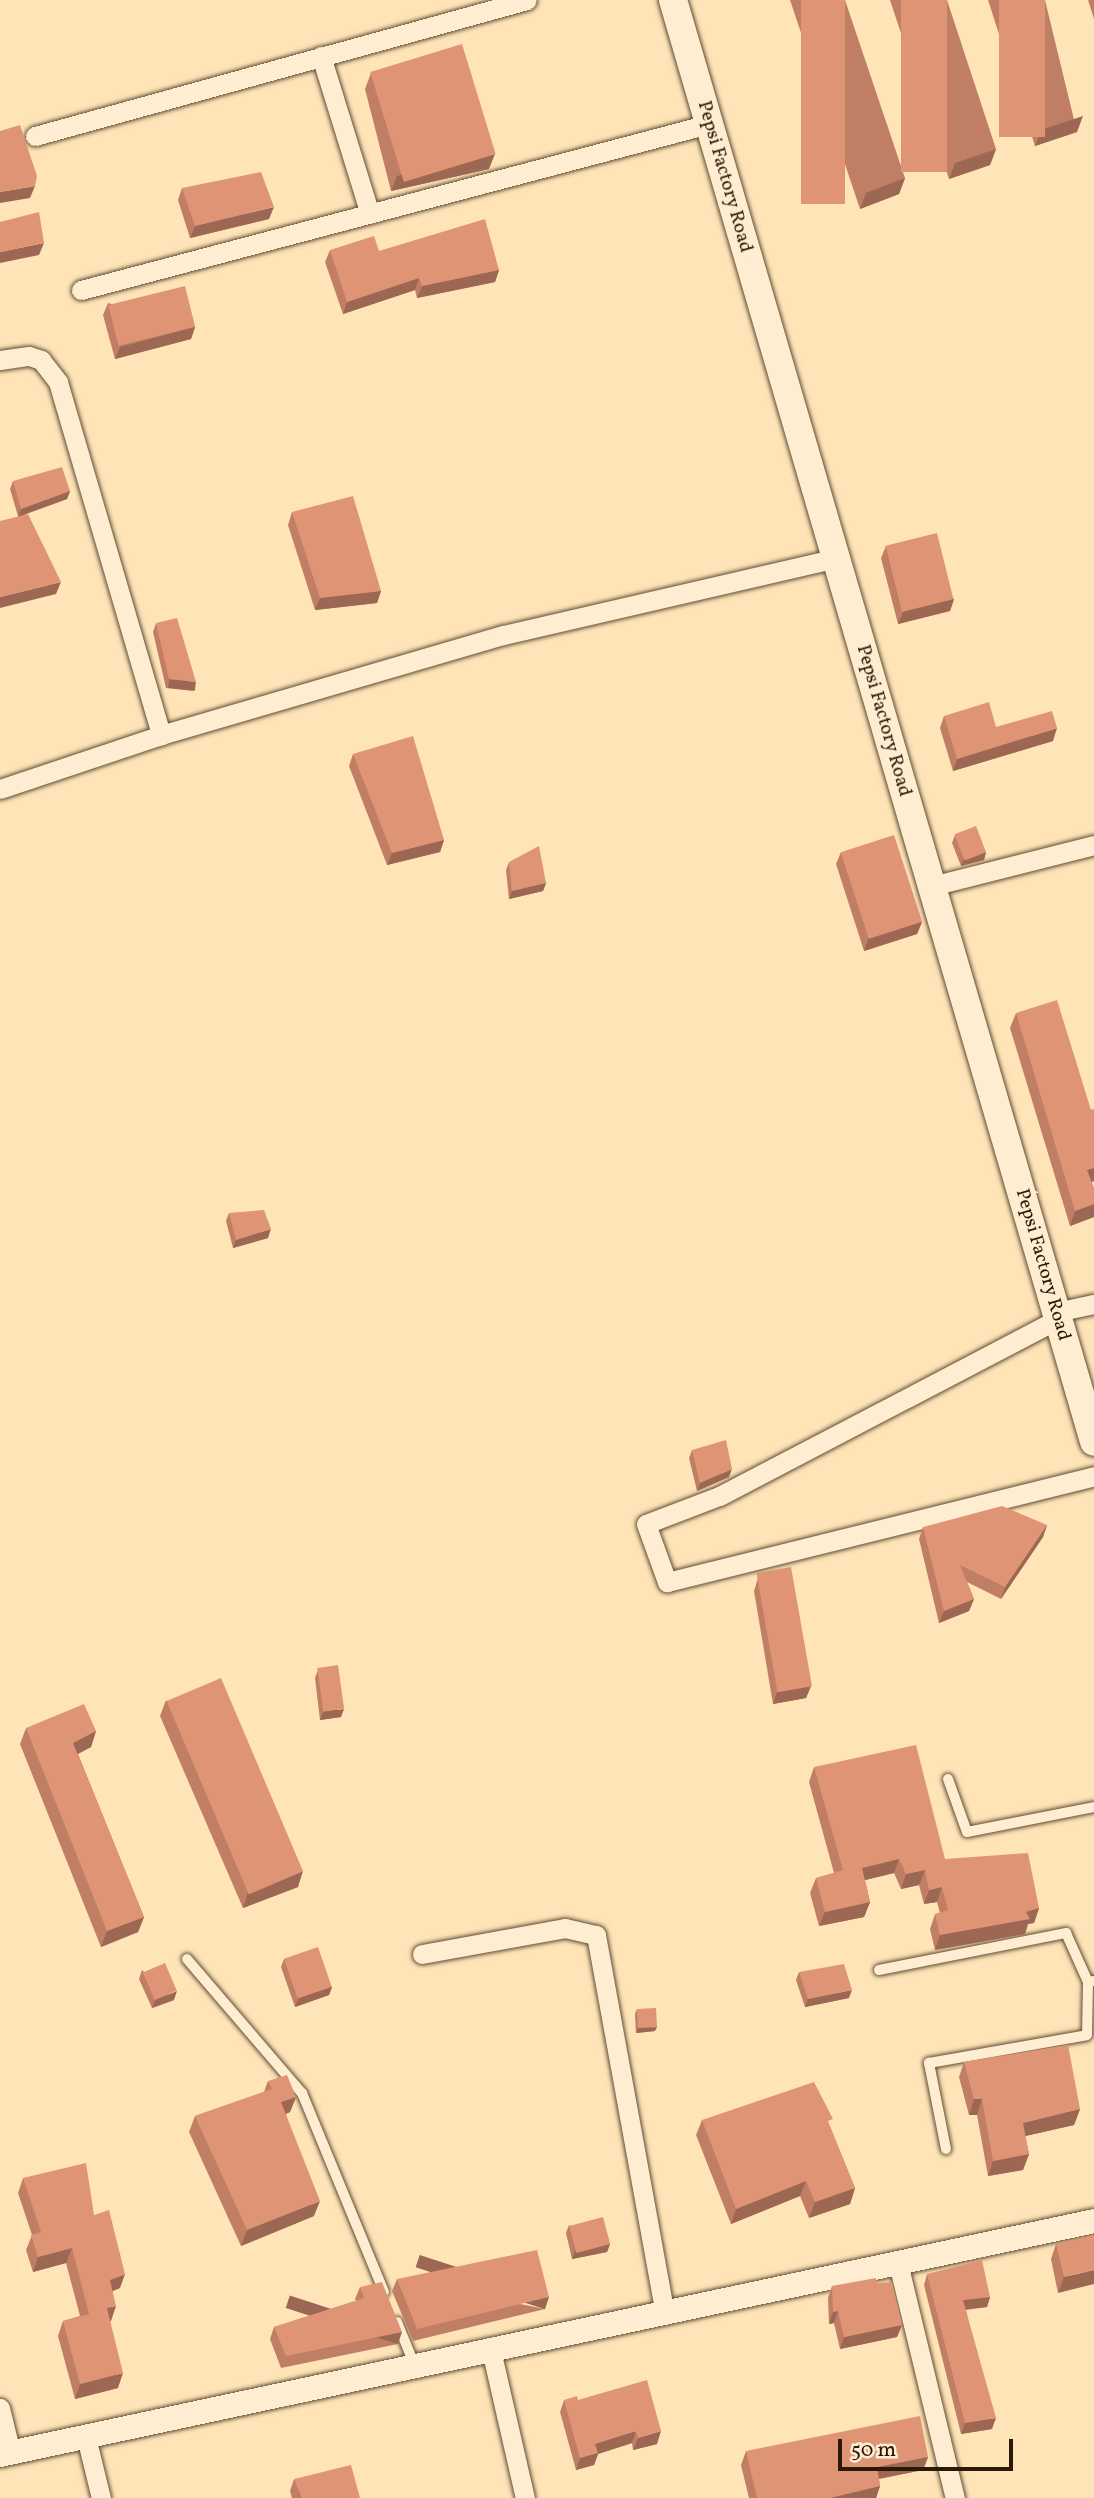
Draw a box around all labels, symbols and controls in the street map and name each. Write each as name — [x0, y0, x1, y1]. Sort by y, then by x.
street label: Pepsi Factory Road — [691, 98, 757, 256]
street label: Pepsi Factory Road — [850, 642, 916, 800]
street label: Pepsi Factory Road — [1009, 1186, 1075, 1344]
scale bar — [842, 2424, 1017, 2468]
text: 50 m — [851, 2436, 896, 2465]

